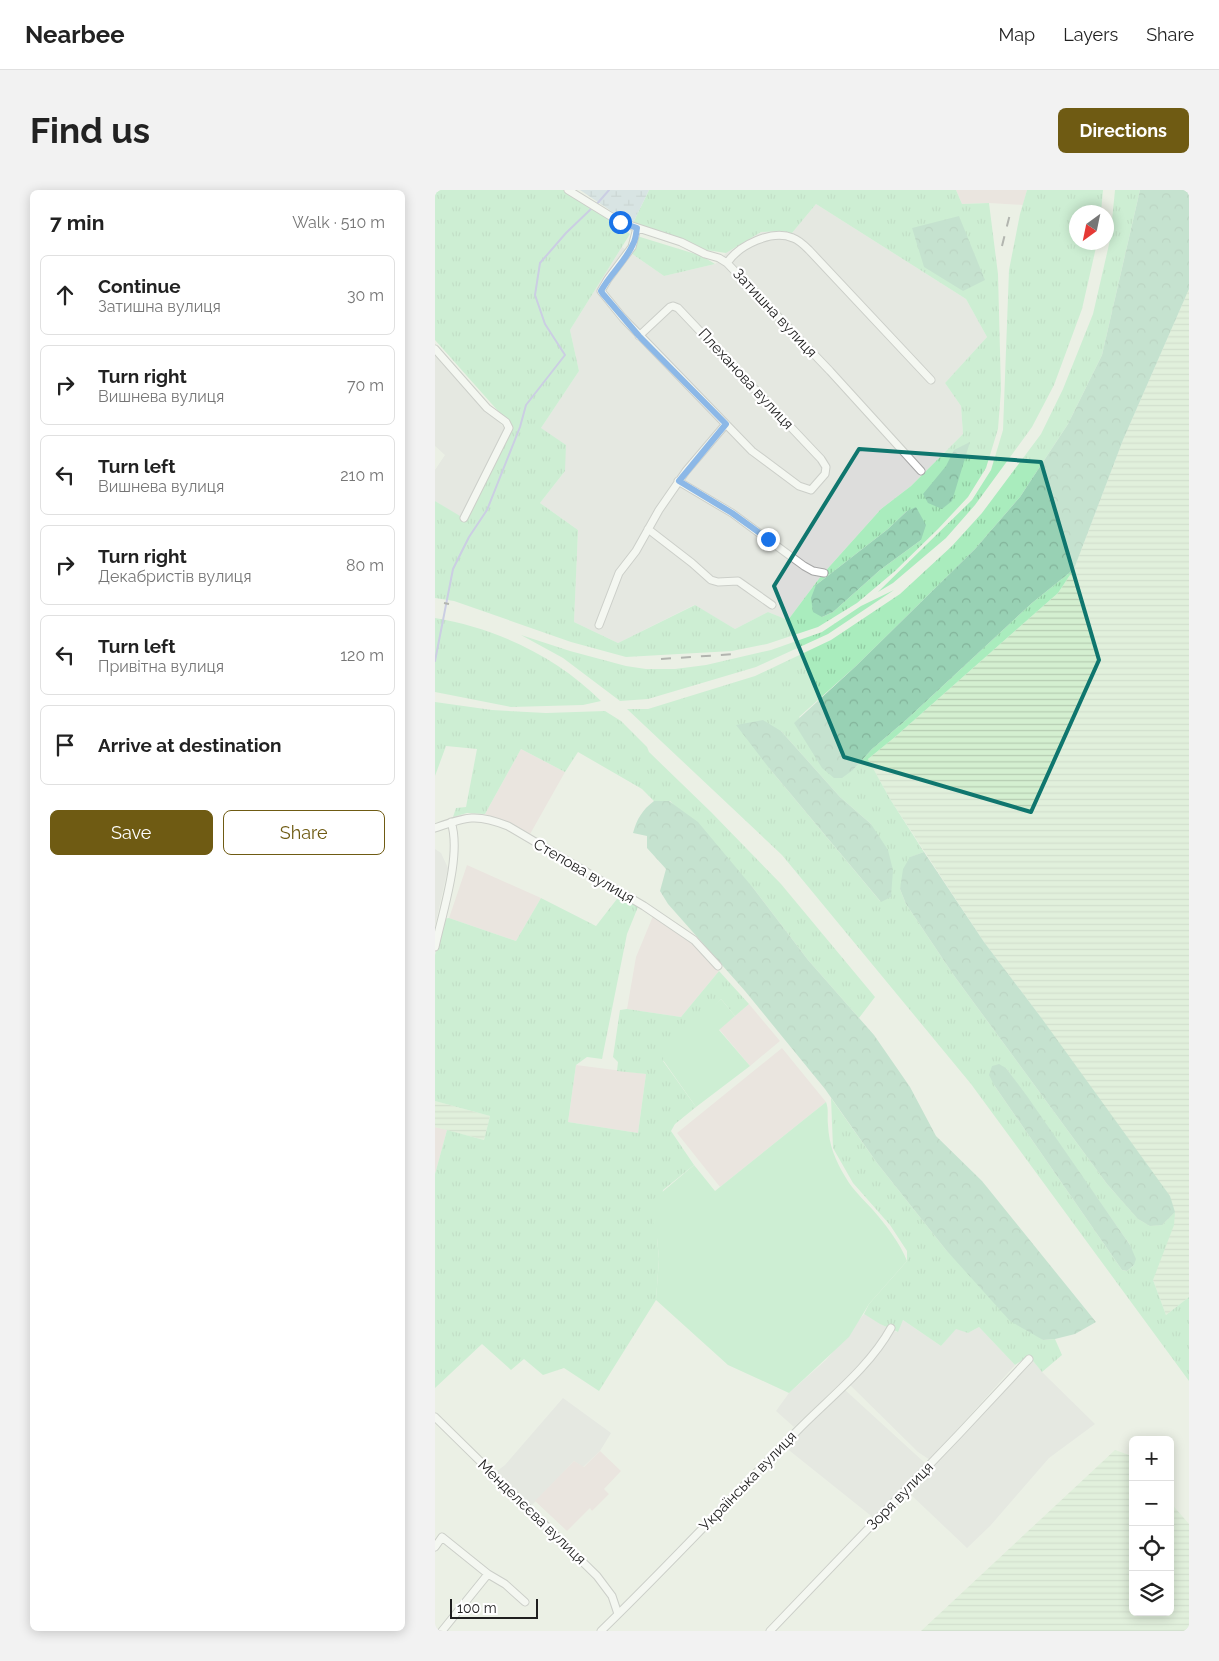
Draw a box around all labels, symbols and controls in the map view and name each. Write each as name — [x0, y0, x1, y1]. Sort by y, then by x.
text: Nearbee — [25, 20, 125, 49]
text: Map — [999, 24, 1035, 45]
text: Layers — [1063, 24, 1118, 45]
text: Share — [1146, 24, 1194, 45]
button: Directions — [1058, 108, 1189, 153]
text: Find us — [30, 110, 150, 151]
north arrow — [1069, 205, 1114, 250]
text: 7 min — [50, 210, 104, 235]
route start — [609, 211, 632, 234]
text: Walk · 510 m — [292, 213, 385, 232]
street label: Затишна вулиця — [729, 265, 821, 361]
text: Continue — [98, 275, 181, 297]
icon: ahead — [51, 281, 79, 309]
text: 30 m — [347, 286, 384, 305]
text: Затишна вулиця — [98, 297, 221, 316]
street label: Плеханова вулиця — [695, 325, 797, 433]
text: Turn right — [98, 365, 187, 387]
icon: right — [51, 371, 79, 399]
text: 70 m — [347, 376, 384, 395]
text: Вишнева вулиця — [98, 387, 224, 406]
text: Turn left — [98, 455, 175, 477]
icon: left — [51, 461, 79, 489]
text: 210 m — [340, 466, 384, 485]
text: Вишнева вулиця — [98, 477, 224, 496]
route end — [757, 528, 780, 551]
text: Turn right — [98, 545, 187, 567]
icon: right — [51, 551, 79, 579]
text: 80 m — [346, 556, 384, 575]
text: Декабристів вулиця — [98, 567, 251, 586]
text: Turn left — [98, 635, 175, 657]
icon: left — [51, 641, 79, 669]
text: 120 m — [340, 646, 384, 665]
text: Привітна вулиця — [98, 657, 224, 676]
icon: arrive — [51, 731, 79, 759]
text: Arrive at destination — [98, 734, 282, 756]
button: Save — [50, 810, 213, 855]
button: Share — [223, 810, 385, 855]
street label: Степова вулиця — [530, 835, 638, 907]
street label: Українська вулиця — [696, 1427, 800, 1535]
map controls — [1129, 1436, 1174, 1616]
button: + — [1129, 1436, 1174, 1481]
street label: Менделєєва вулиця — [474, 1456, 590, 1568]
street label: Зоря вулиця — [863, 1458, 937, 1534]
button: − — [1129, 1481, 1174, 1526]
button: locate — [1129, 1526, 1174, 1571]
button: layers — [1129, 1571, 1174, 1616]
scale bar — [450, 1596, 537, 1619]
text: 100 m — [457, 1600, 497, 1616]

